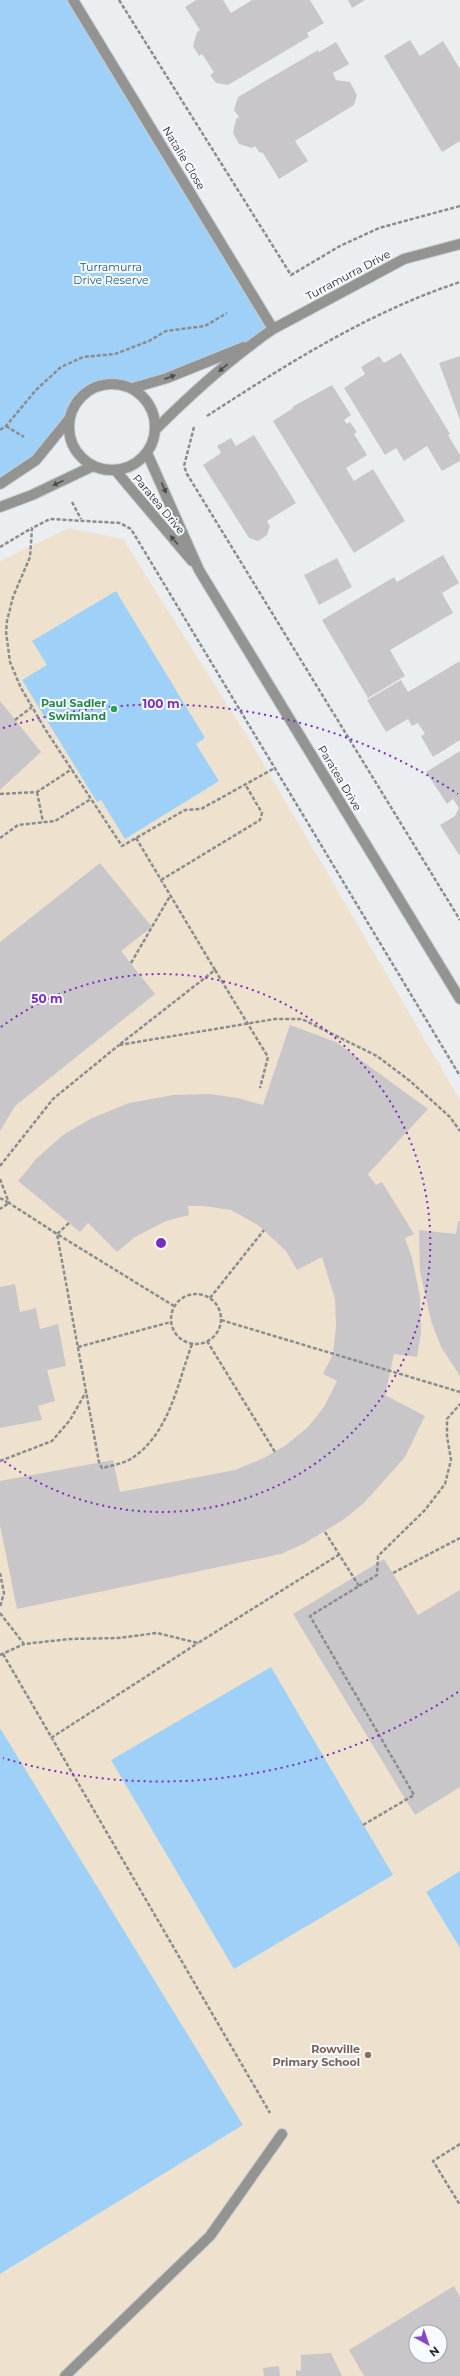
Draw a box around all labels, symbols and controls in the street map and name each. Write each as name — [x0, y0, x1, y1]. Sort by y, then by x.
street label: Natalie Close — [160, 124, 209, 192]
street label: Turramurra Drive — [303, 247, 393, 303]
park label: Turramurra Drive Reserve — [73, 260, 149, 287]
one-way arrow — [218, 364, 229, 373]
one-way arrow — [165, 373, 177, 379]
street label: Paratea Drive — [130, 471, 188, 537]
one-way arrow — [52, 480, 64, 486]
one-way arrow — [161, 483, 167, 495]
one-way arrow — [170, 536, 179, 545]
place label: Paul Sadler Swimland — [41, 696, 106, 723]
text: 100 m — [143, 696, 179, 711]
marker: Paul Sadler Swimland — [109, 704, 119, 714]
street label: Paratea Drive — [315, 743, 365, 813]
text: 50 m — [31, 991, 63, 1006]
centre of rings — [154, 1236, 168, 1250]
place label: Rowville Primary School — [272, 2042, 360, 2069]
marker: Rowville Primary School — [363, 2050, 373, 2060]
north arrow — [408, 2324, 448, 2364]
text: N — [427, 2343, 442, 2360]

